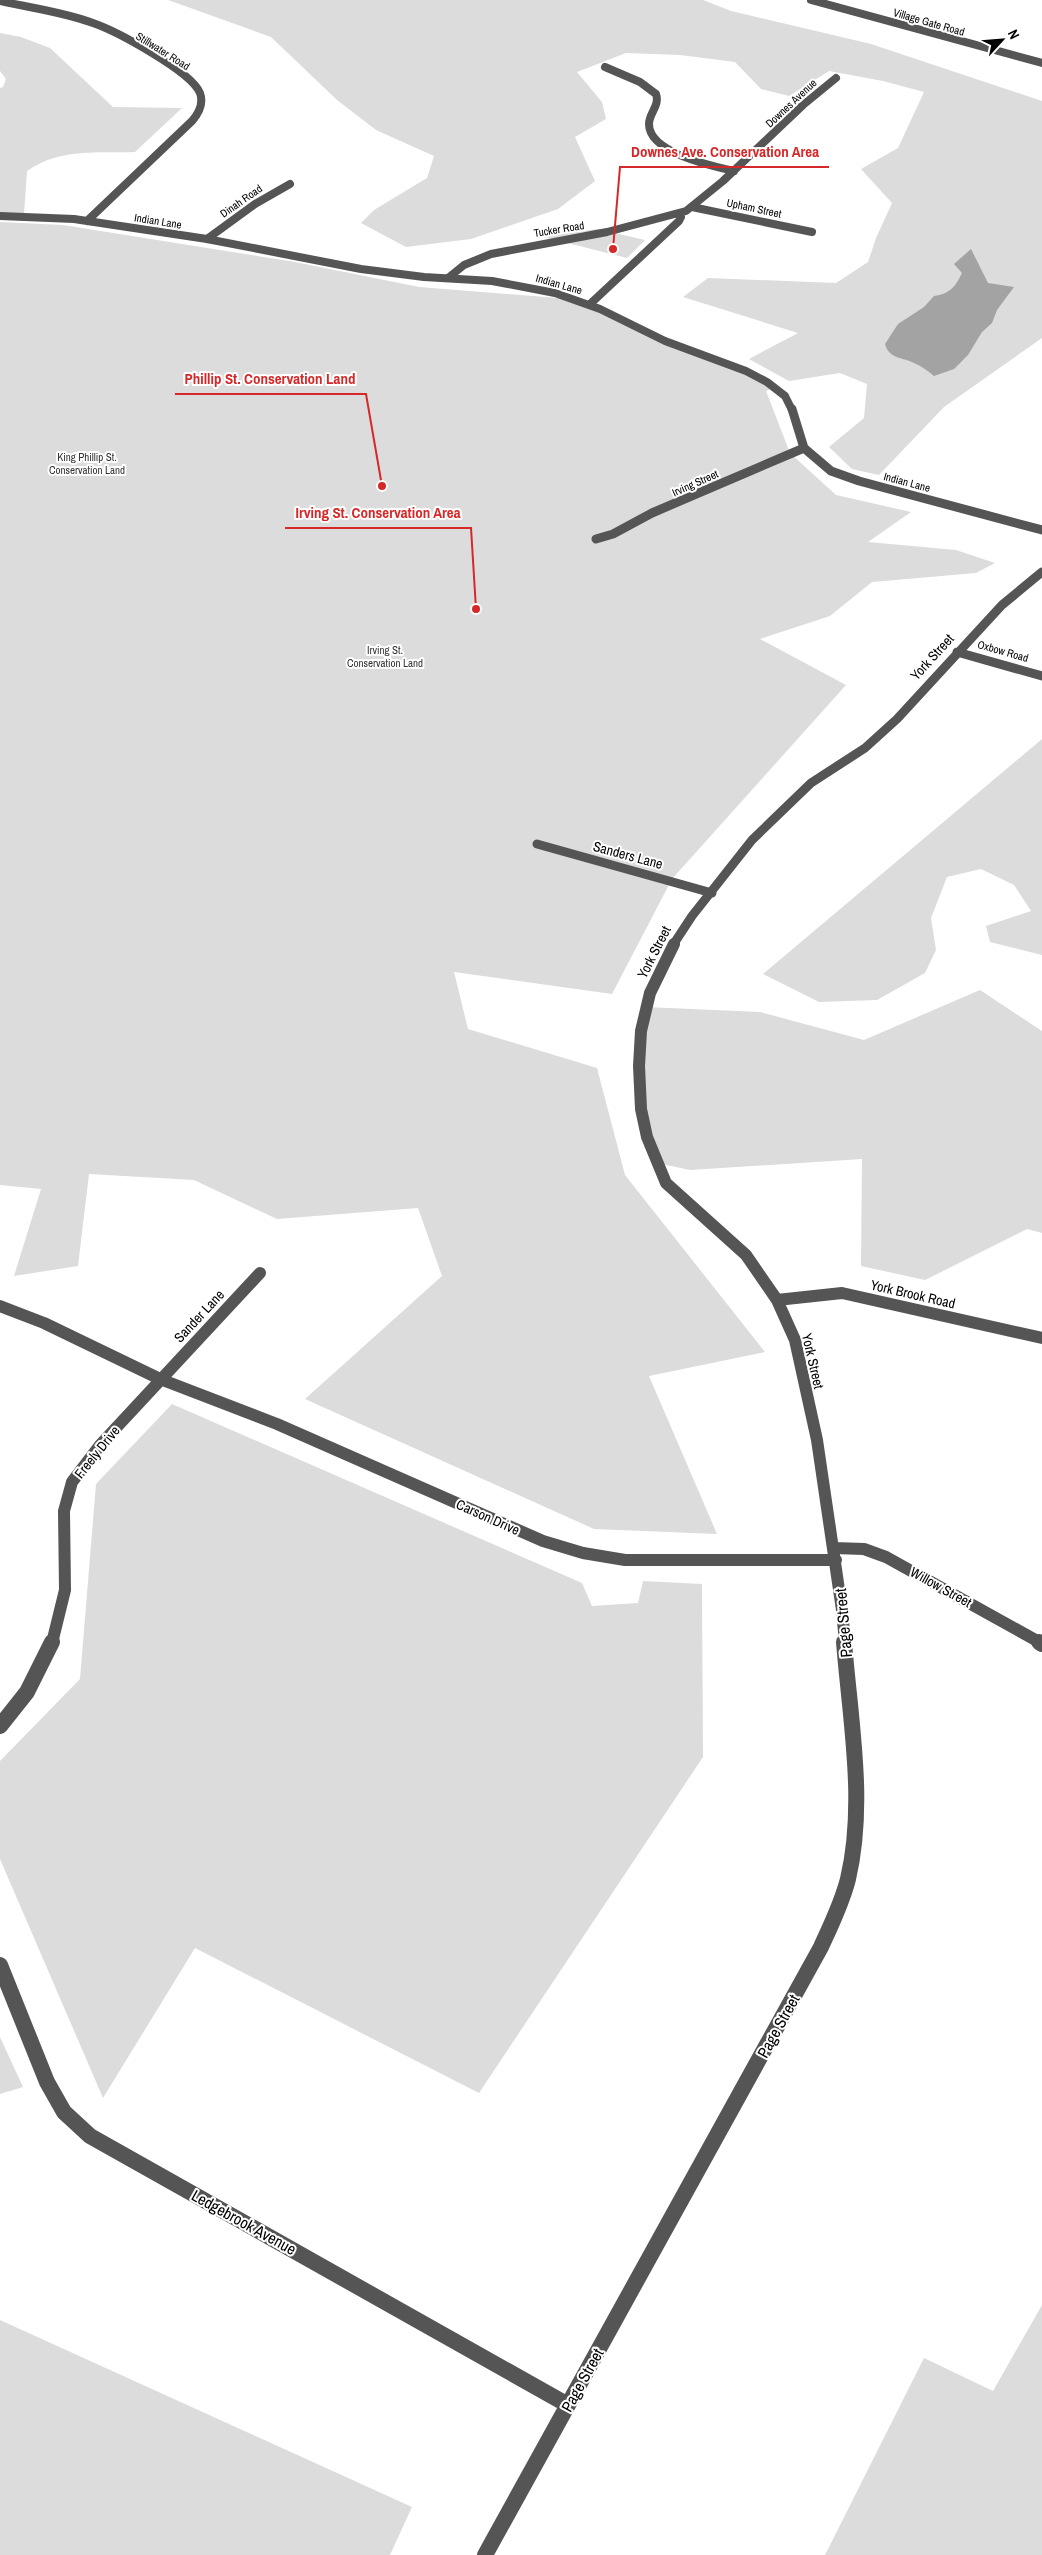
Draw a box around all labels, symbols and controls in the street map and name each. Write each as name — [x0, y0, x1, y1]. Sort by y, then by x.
street label: Village Gate Road — [892, 5, 966, 39]
north arrow — [977, 15, 1027, 65]
text: N — [1004, 27, 1024, 42]
street label: Stillwater Road — [133, 29, 193, 73]
street label: Downes Avenue — [762, 76, 820, 130]
callout: Downes Ave. Conservation Area — [620, 137, 829, 167]
text: Downes Ave. Conservation Area — [631, 141, 819, 162]
street label: Dinah Road — [217, 181, 265, 221]
street label: Upham Street — [725, 195, 783, 221]
street label: Indian Lane — [133, 210, 183, 232]
street label: Tucker Road — [533, 218, 585, 240]
street label: Indian Lane — [534, 271, 584, 297]
callout: Phillip St. Conservation Land — [175, 364, 366, 394]
text: Phillip St. Conservation Land — [185, 368, 355, 389]
park label: King Phillip St. Conservation Land — [49, 450, 125, 477]
street label: Irving Street — [670, 466, 721, 499]
street label: Indian Lane — [882, 469, 932, 495]
callout: Irving St. Conservation Area — [285, 498, 471, 528]
text: Irving St. Conservation Area — [296, 502, 461, 523]
street label: York Street — [906, 630, 958, 684]
street label: Oxbow Road — [976, 637, 1030, 665]
park label: Irving St. Conservation Land — [347, 643, 423, 670]
street label: Sanders Lane — [591, 837, 665, 873]
street label: York Street — [633, 923, 675, 981]
street label: York Brook Road — [869, 1275, 957, 1313]
street label: Sander Lane — [170, 1286, 228, 1346]
street label: York Street — [798, 1331, 828, 1391]
street label: Freely Drive — [70, 1422, 124, 1482]
street label: Carson Drive — [453, 1495, 523, 1539]
street label: Willow Street — [907, 1563, 975, 1611]
street label: Page Street — [829, 1587, 857, 1658]
street label: Page Street — [752, 1990, 805, 2062]
street label: Ledgebrook Avenue — [188, 2184, 300, 2260]
street label: Page Street — [556, 2344, 609, 2416]

